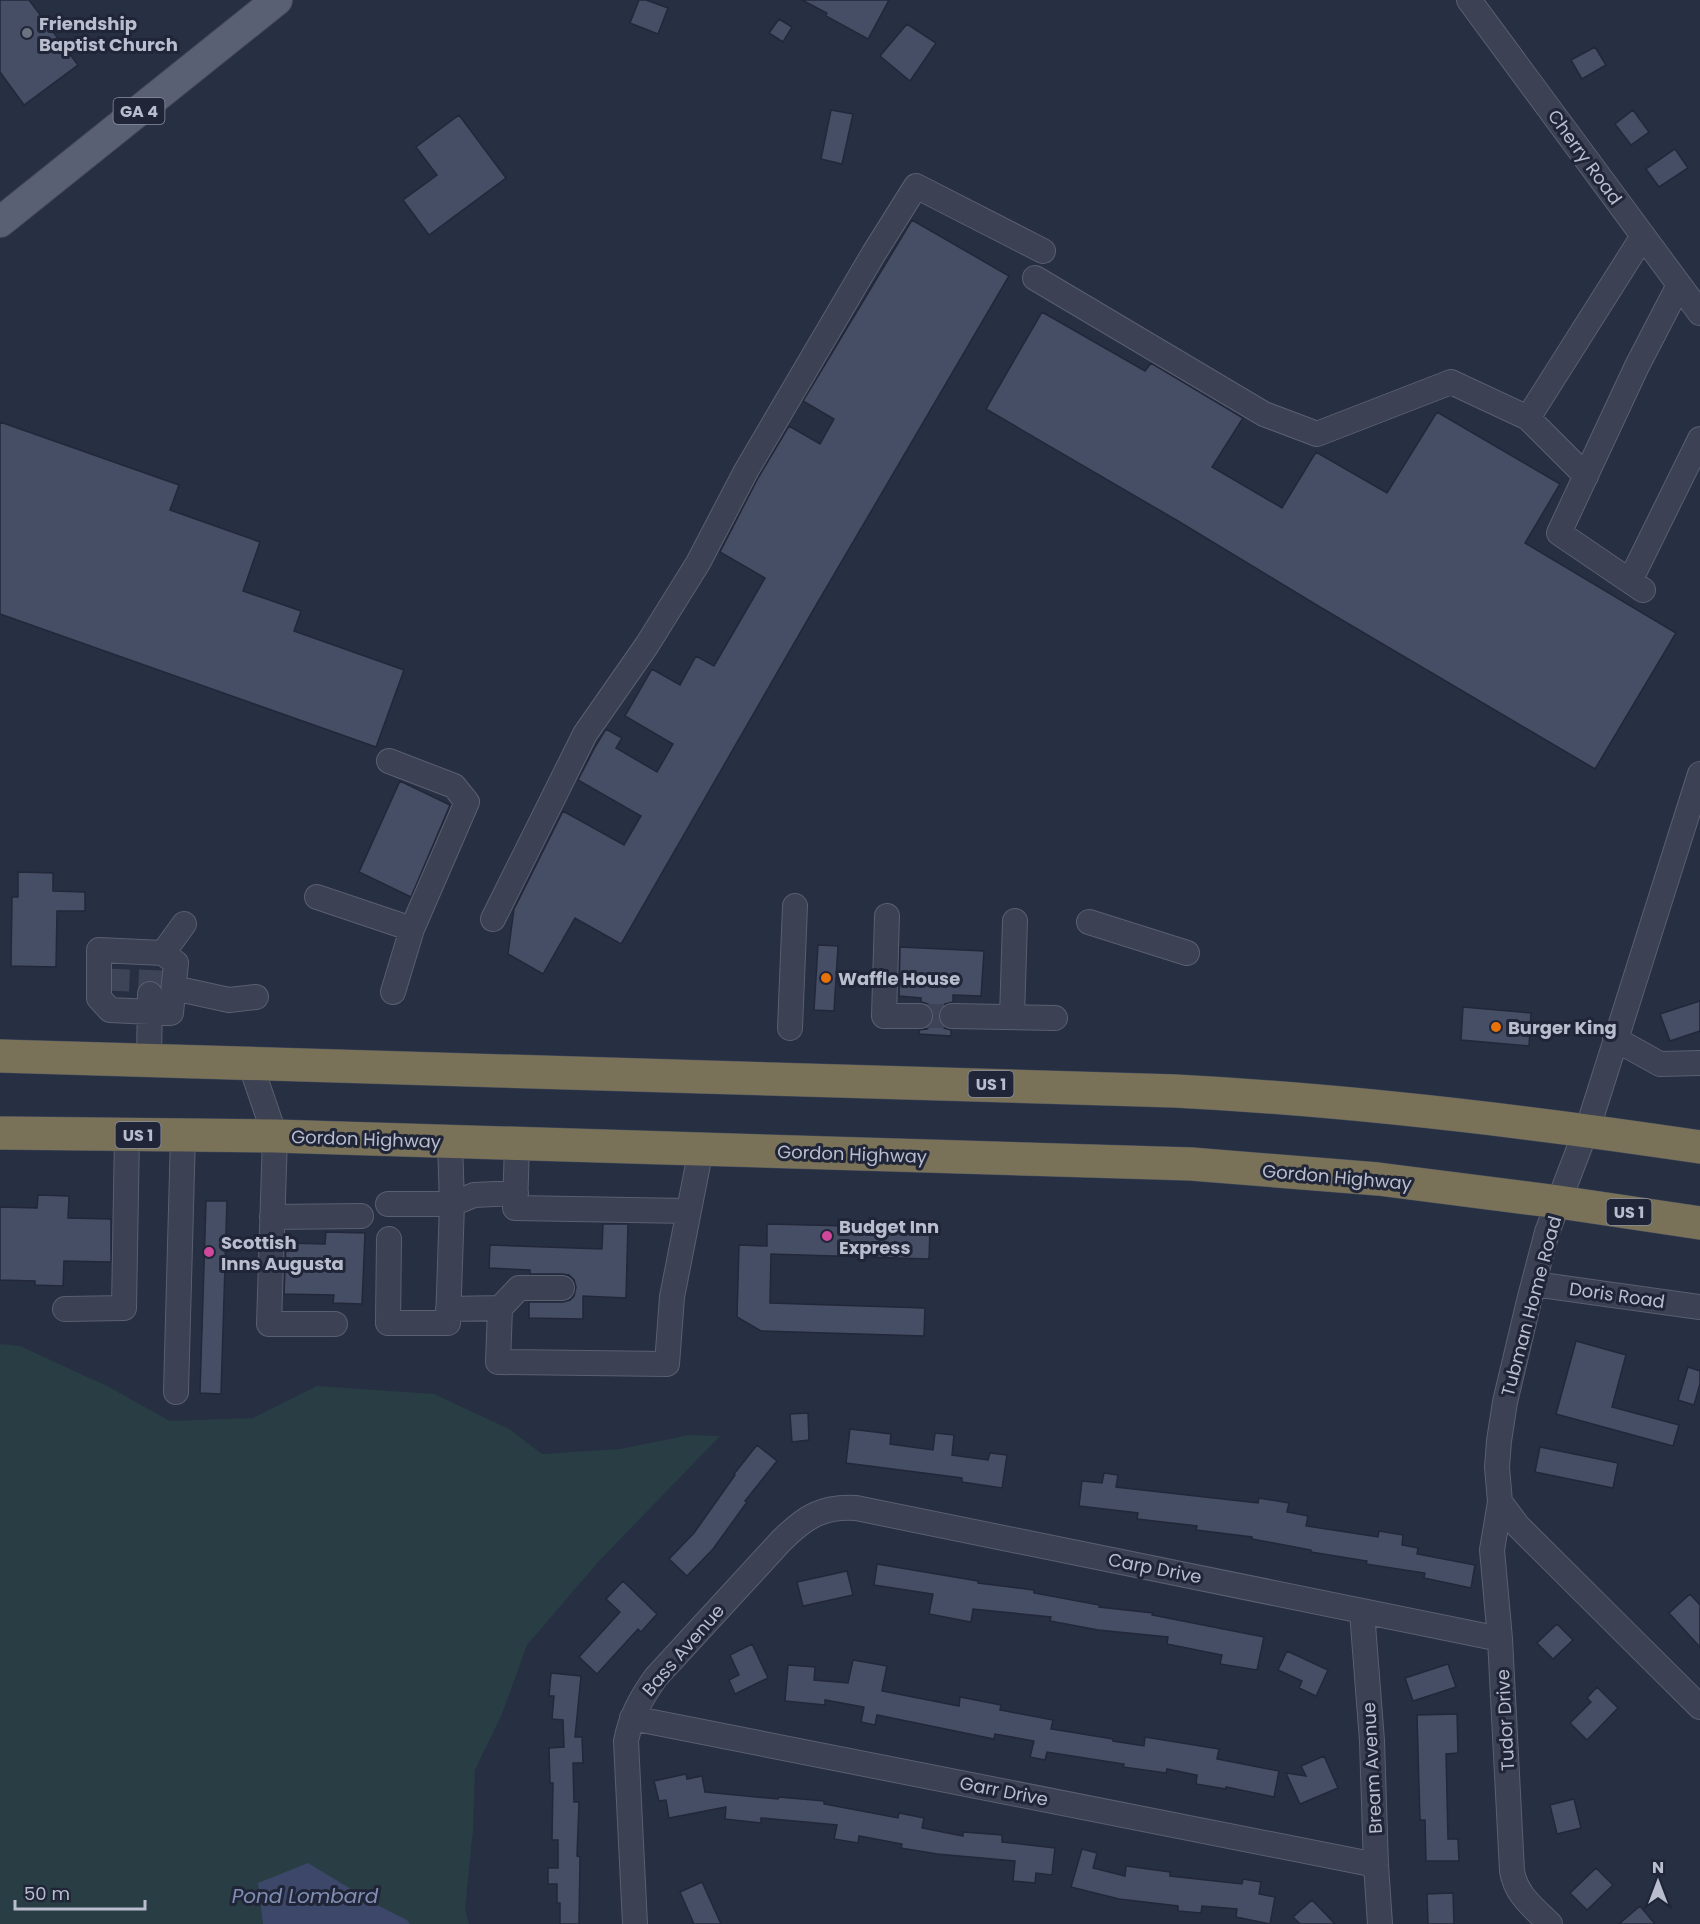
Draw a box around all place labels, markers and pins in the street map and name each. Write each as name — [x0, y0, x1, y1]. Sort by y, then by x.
place label: Friendship Baptist Church — [39, 11, 178, 57]
marker: Friendship Baptist Church — [20, 26, 34, 40]
place label: Waffle House — [838, 966, 960, 991]
marker: Waffle House — [819, 971, 833, 985]
place label: Burger King — [1508, 1015, 1617, 1040]
marker: Burger King — [1489, 1020, 1503, 1034]
place label: Budget Inn Express — [839, 1214, 939, 1260]
marker: Budget Inn Express — [820, 1229, 834, 1243]
place label: Scottish Inns Augusta — [221, 1230, 344, 1276]
marker: Scottish Inns Augusta — [202, 1245, 216, 1259]

